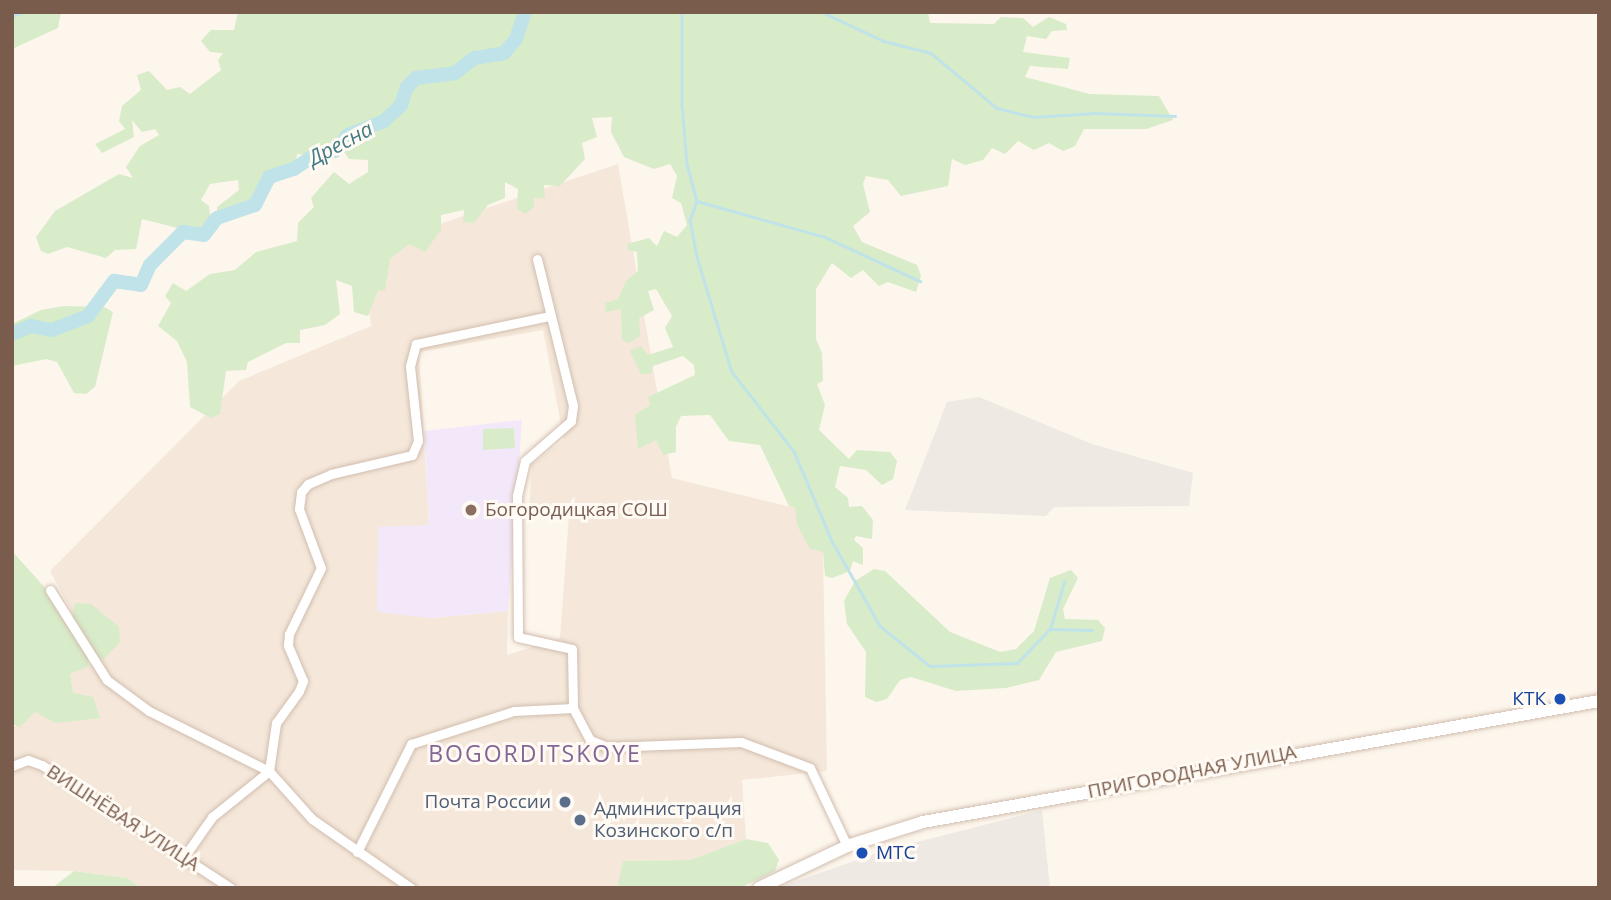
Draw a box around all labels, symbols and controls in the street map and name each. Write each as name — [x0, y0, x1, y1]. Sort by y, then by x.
water label: Дресна — [303, 116, 377, 170]
place label: Богородицкая СОШ — [485, 499, 668, 521]
marker: Богородицкая СОШ — [463, 502, 479, 518]
place label: КТК — [1512, 688, 1546, 710]
marker: КТК — [1552, 691, 1568, 707]
district label: BOGORDITSKOYE — [430, 739, 640, 767]
street label: ПРИГОРОДНАЯ УЛИЦА — [1086, 741, 1298, 803]
street label: ВИШНЁВАЯ УЛИЦА — [42, 760, 204, 876]
place label: Почта России — [425, 791, 551, 813]
marker: Почта России — [557, 794, 573, 810]
place label: Администрация Козинского с/п — [594, 798, 742, 842]
marker: Администрация Козинского с/п — [572, 812, 588, 828]
place label: МТС — [876, 842, 916, 864]
marker: МТС — [854, 845, 870, 861]

